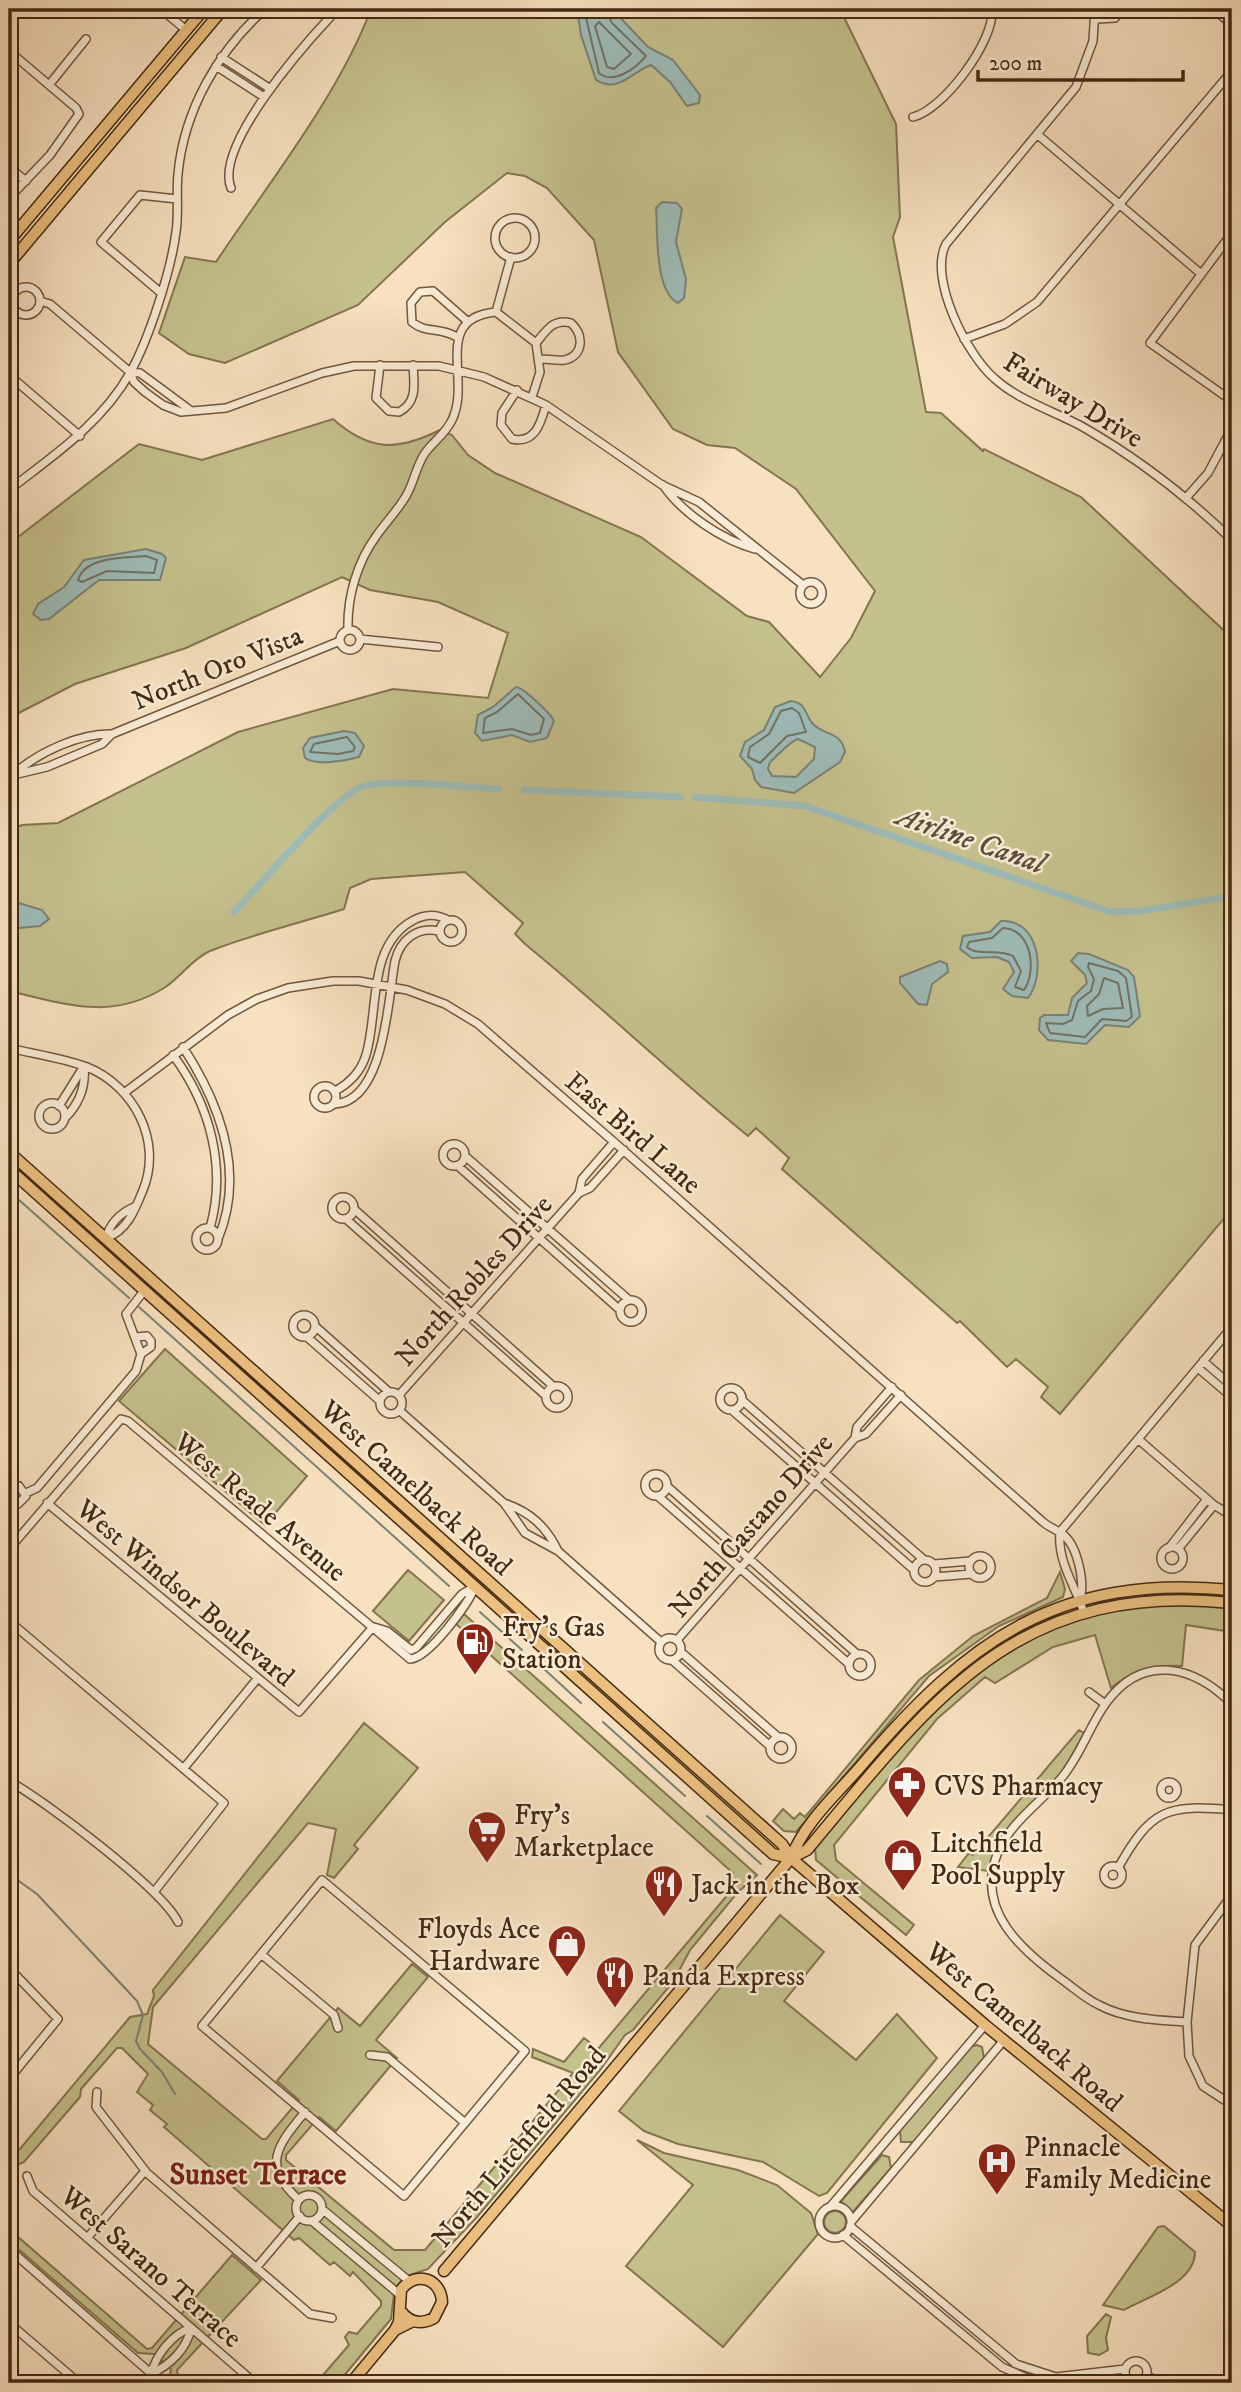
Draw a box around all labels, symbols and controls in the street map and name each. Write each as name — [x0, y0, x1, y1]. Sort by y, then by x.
scale bar — [978, 38, 1183, 82]
text: 200 m — [989, 51, 1042, 77]
street label: Fairway Drive — [997, 345, 1150, 456]
street label: North Oro Vista — [127, 618, 308, 718]
water label: Airline Canal — [889, 797, 1052, 884]
street label: East Bird Lane — [558, 1064, 708, 1202]
street label: North Robles Drive — [388, 1188, 560, 1374]
street label: West Camelback Road — [312, 1392, 519, 1584]
street label: West Reade Avenue — [166, 1424, 353, 1589]
street label: North Castano Drive — [661, 1426, 841, 1625]
street label: West Windsor Boulevard — [68, 1491, 301, 1695]
place label: Fry's Gas Station — [502, 1610, 605, 1677]
fuel station icon: Fry's Gas Station — [454, 1621, 496, 1676]
pharmacy icon: CVS Pharmacy — [886, 1764, 928, 1819]
place label: CVS Pharmacy — [934, 1769, 1103, 1804]
place label: Fry's Marketplace — [514, 1798, 654, 1865]
supermarket icon: Fry's Marketplace — [466, 1809, 508, 1864]
place label: Litchfield Pool Supply — [930, 1826, 1066, 1893]
shop icon: Litchfield Pool Supply — [882, 1837, 924, 1892]
restaurant icon: Jack in the Box — [643, 1863, 685, 1918]
place label: Jack in the Box — [688, 1868, 860, 1903]
place label: Floyds Ace Hardware — [417, 1912, 540, 1979]
shop icon: Floyds Ace Hardware — [546, 1923, 588, 1978]
street label: West Camelback Road — [918, 1934, 1130, 2120]
restaurant icon: Panda Express — [594, 1954, 636, 2009]
place label: Panda Express — [642, 1959, 805, 1994]
street label: North Litchfield Road — [425, 2039, 614, 2255]
place label: Pinnacle Family Medicine — [1024, 2130, 1211, 2197]
hospital icon: Pinnacle Family Medicine — [976, 2141, 1018, 2196]
district label: Sunset Terrace — [170, 2157, 347, 2194]
street label: West Sarano Terrace — [52, 2178, 249, 2356]

